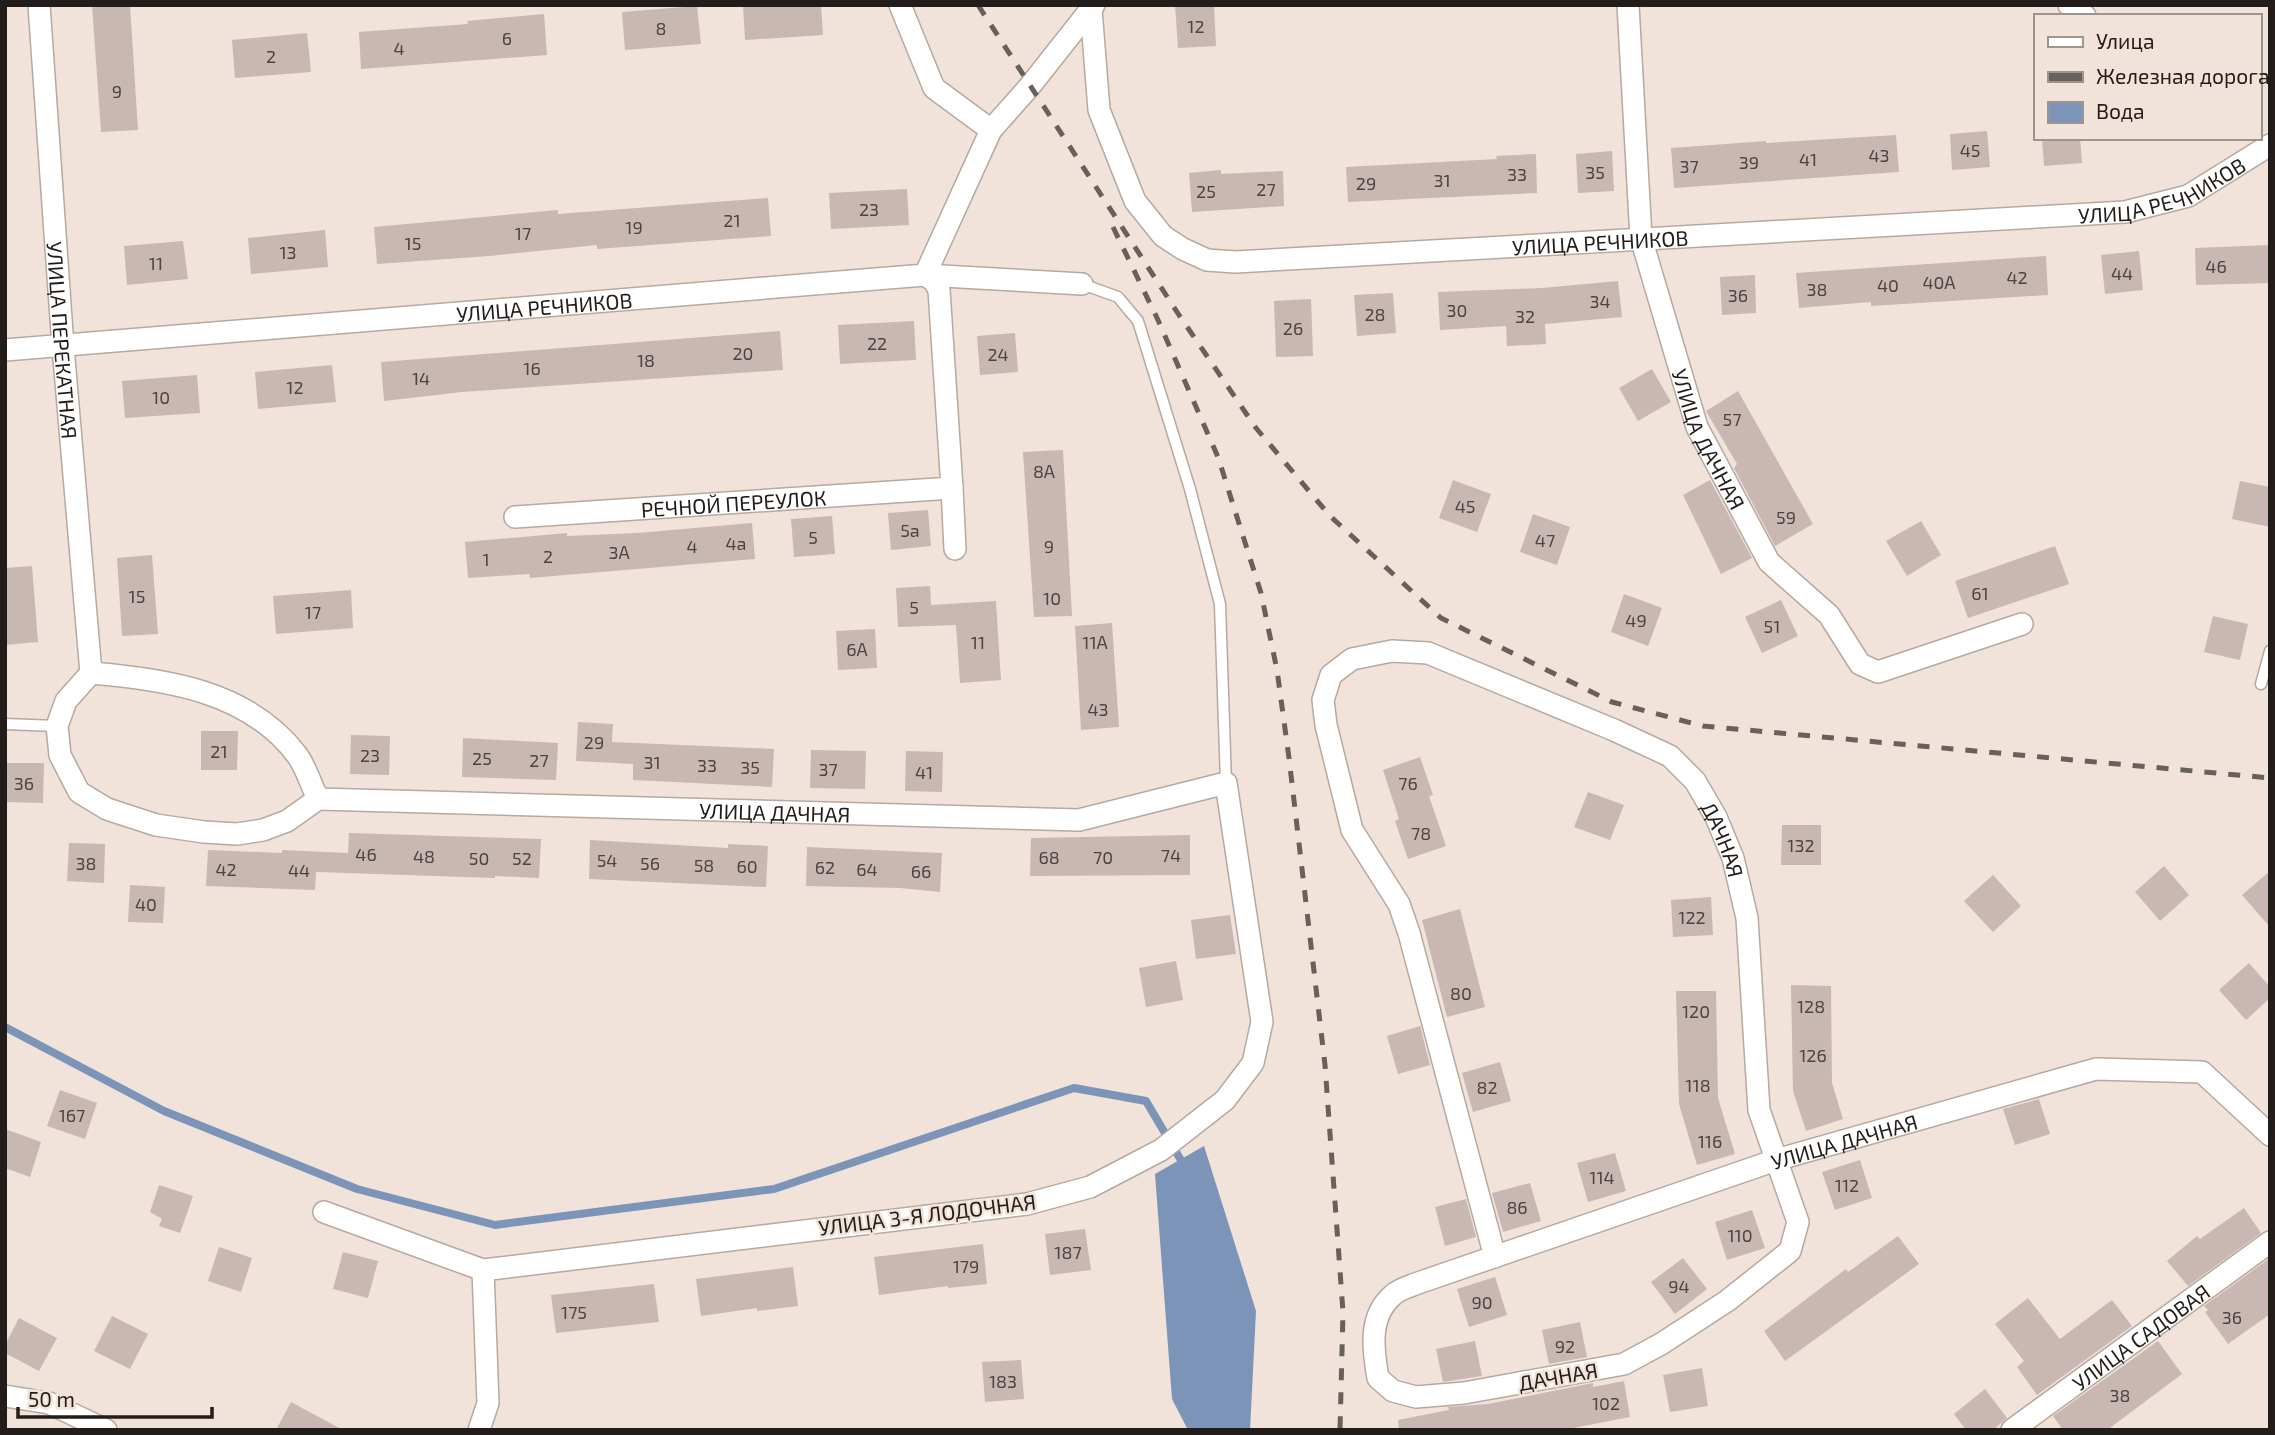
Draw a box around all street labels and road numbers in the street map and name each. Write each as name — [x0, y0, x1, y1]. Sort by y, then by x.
street label: УЛИЦА РЕЧНИКОВ — [2077, 151, 2249, 227]
street label: УЛИЦА РЕЧНИКОВ — [1511, 224, 1689, 259]
street label: УЛИЦА ПЕРЕКАТНАЯ — [43, 241, 83, 440]
street label: УЛИЦА РЕЧНИКОВ — [455, 286, 633, 326]
street label: УЛИЦА ДАЧНАЯ — [1668, 366, 1751, 513]
street label: РЕЧНОЙ ПЕРЕУЛОК — [640, 484, 827, 521]
street label: ДАЧНАЯ — [1697, 796, 1750, 879]
street label: УЛИЦА ДАЧНАЯ — [699, 797, 851, 826]
street label: УЛИЦА ДАЧНАЯ — [1768, 1108, 1920, 1173]
street label: УЛИЦА 3-Я ЛОДОЧНАЯ — [817, 1188, 1037, 1240]
street label: УЛИЦА САДОВАЯ — [2067, 1278, 2214, 1395]
street label: ДАЧНАЯ — [1516, 1357, 1600, 1395]

